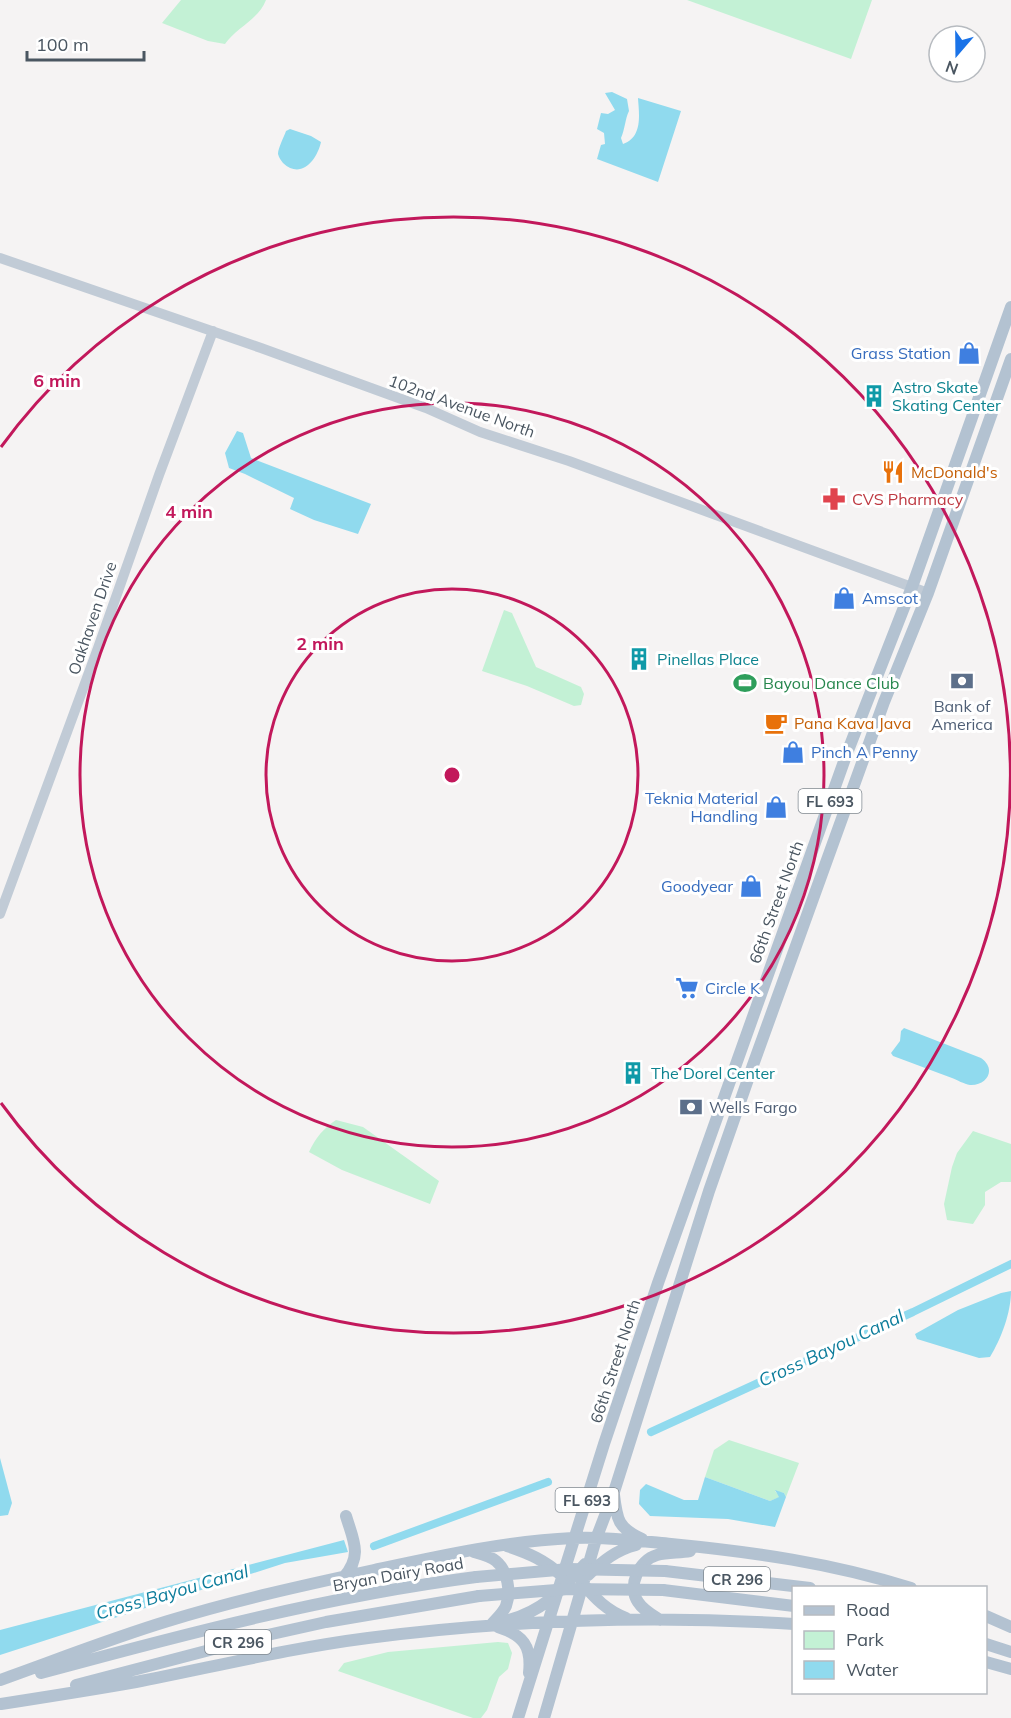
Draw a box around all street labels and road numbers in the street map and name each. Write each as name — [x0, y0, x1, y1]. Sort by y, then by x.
street label: 102nd Avenue North — [386, 370, 538, 442]
street label: Oakhaven Drive — [63, 559, 121, 677]
road number: FL 693 — [798, 789, 862, 813]
street label: 66th Street North — [745, 838, 807, 966]
street label: 66th Street North — [586, 1297, 644, 1425]
road number: FL 693 — [556, 1488, 618, 1512]
street label: Bryan Dairy Road — [331, 1553, 465, 1595]
road number: CR 296 — [704, 1567, 770, 1591]
road number: CR 296 — [205, 1630, 271, 1654]

